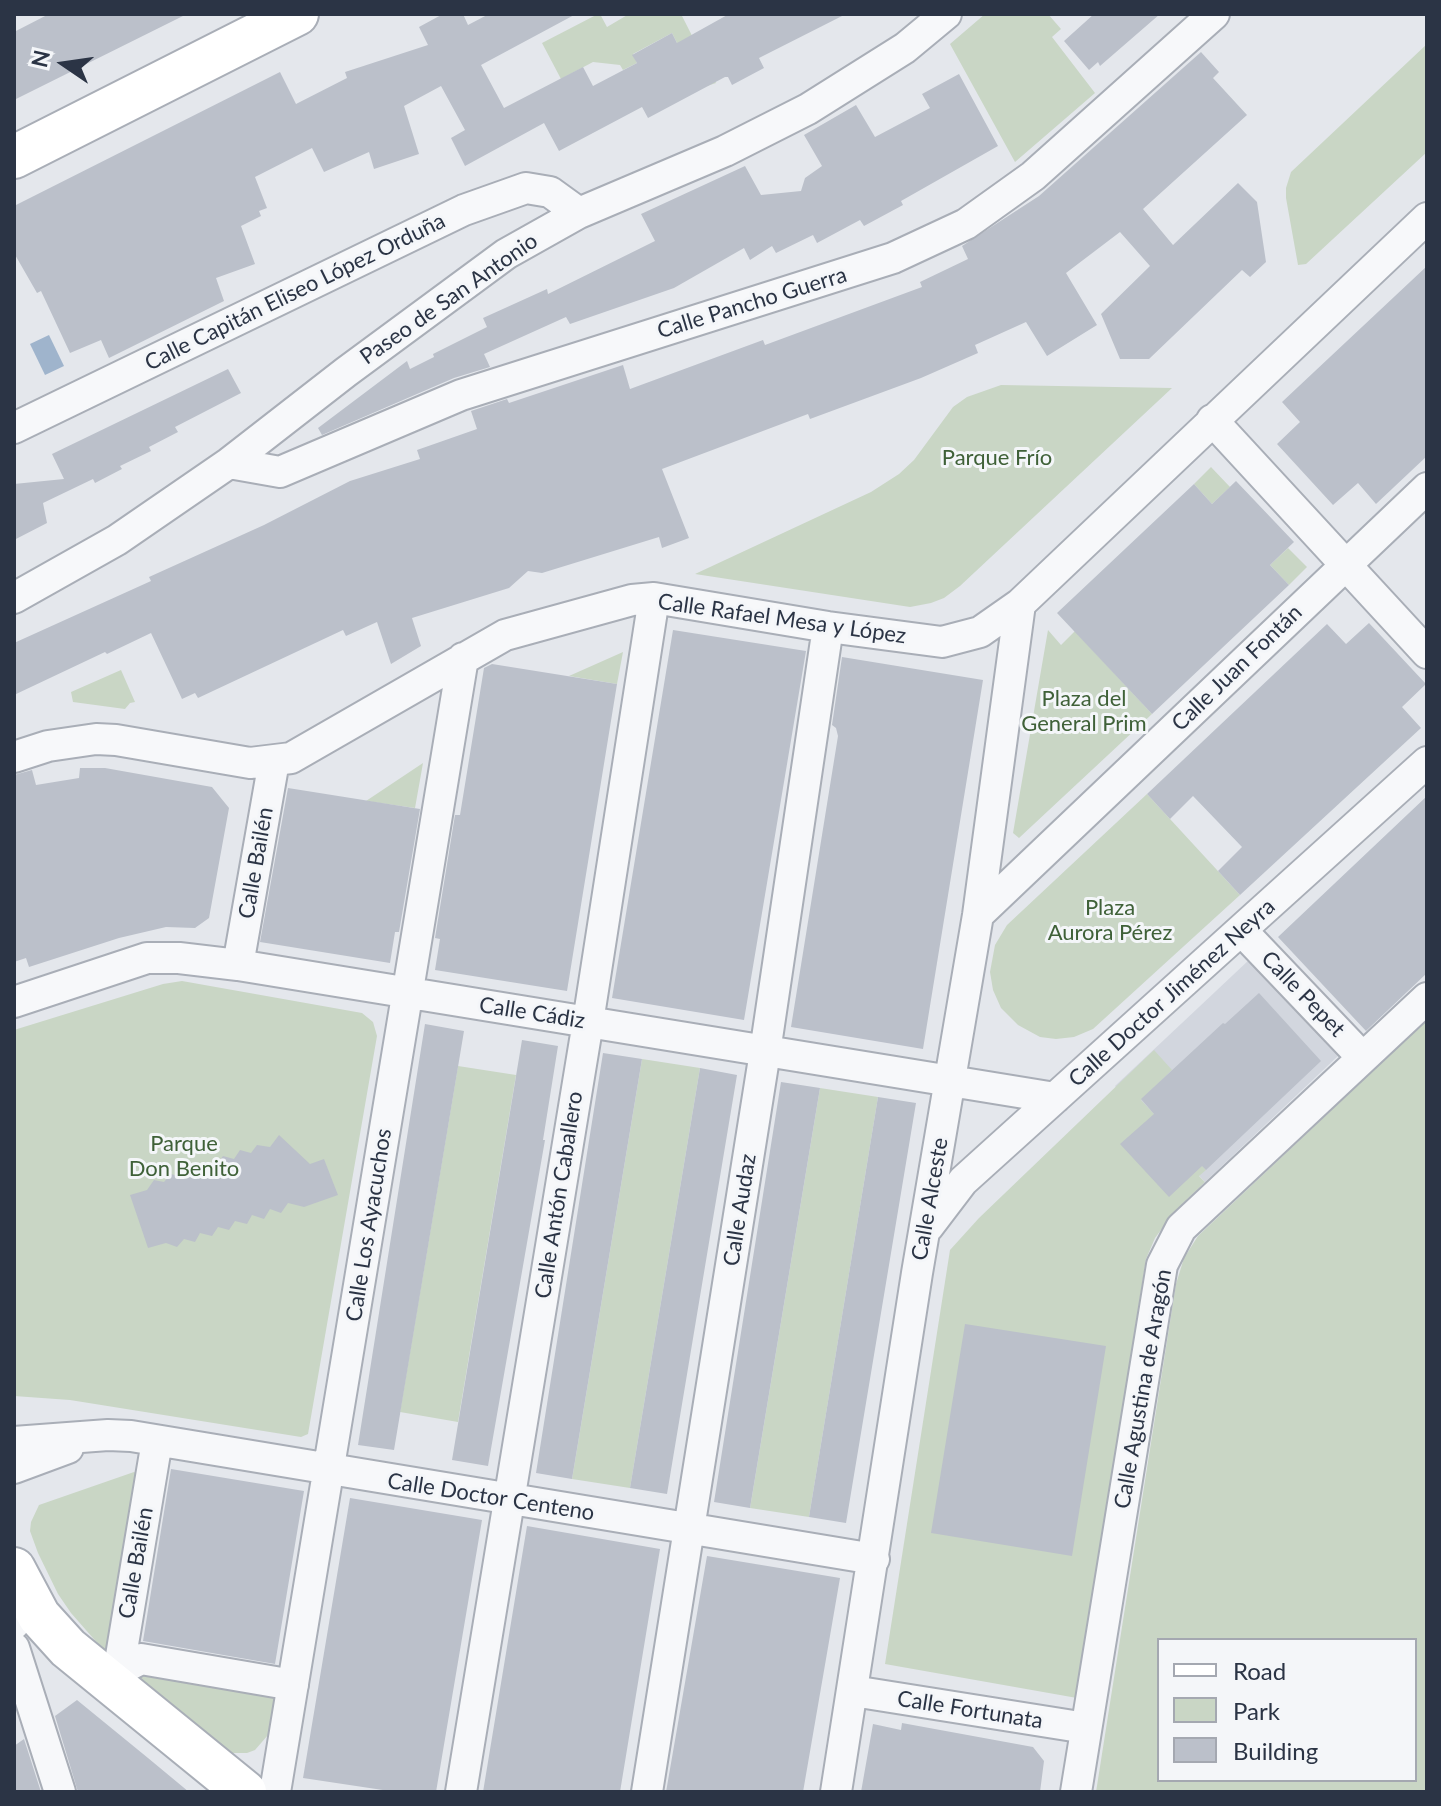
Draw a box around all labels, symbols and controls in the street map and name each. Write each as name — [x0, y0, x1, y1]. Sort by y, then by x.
north arrow — [24, 24, 104, 104]
text: N — [25, 47, 55, 70]
street label: Calle Capitán Eliseo López Orduña — [141, 208, 449, 376]
street label: Paseo de San Antonio — [355, 228, 543, 370]
street label: Calle Pancho Guerra — [654, 262, 850, 344]
park label: Parque Frío — [942, 445, 1052, 471]
street label: Calle Rafael Mesa y López — [656, 589, 908, 649]
street label: Calle Juan Fontán — [1166, 599, 1308, 737]
park label: Plaza del General Prim — [1021, 686, 1147, 738]
street label: Calle Bailén — [233, 805, 279, 921]
street label: Calle Doctor Jiménez Neyra — [1064, 893, 1280, 1093]
park label: Plaza Aurora Pérez — [1048, 895, 1172, 946]
street label: Calle Pepet — [1256, 946, 1350, 1042]
street label: Calle Cádiz — [477, 992, 587, 1034]
street label: Calle Antón Caballero — [530, 1090, 588, 1300]
street label: Calle Los Ayacuchos — [341, 1127, 397, 1323]
park label: Parque Don Benito — [129, 1131, 239, 1182]
street label: Calle Alceste — [906, 1136, 954, 1262]
street label: Calle Audaz — [718, 1152, 762, 1268]
street label: Calle Agustina de Aragón — [1109, 1267, 1177, 1511]
street label: Calle Doctor Centeno — [386, 1468, 596, 1526]
street label: Calle Bailén — [113, 1505, 159, 1621]
legend — [1157, 1638, 1417, 1782]
text: Road — [1233, 1656, 1286, 1685]
street label: Calle Fortunata — [895, 1685, 1045, 1735]
text: Park — [1233, 1696, 1280, 1725]
text: Building — [1233, 1736, 1318, 1765]

